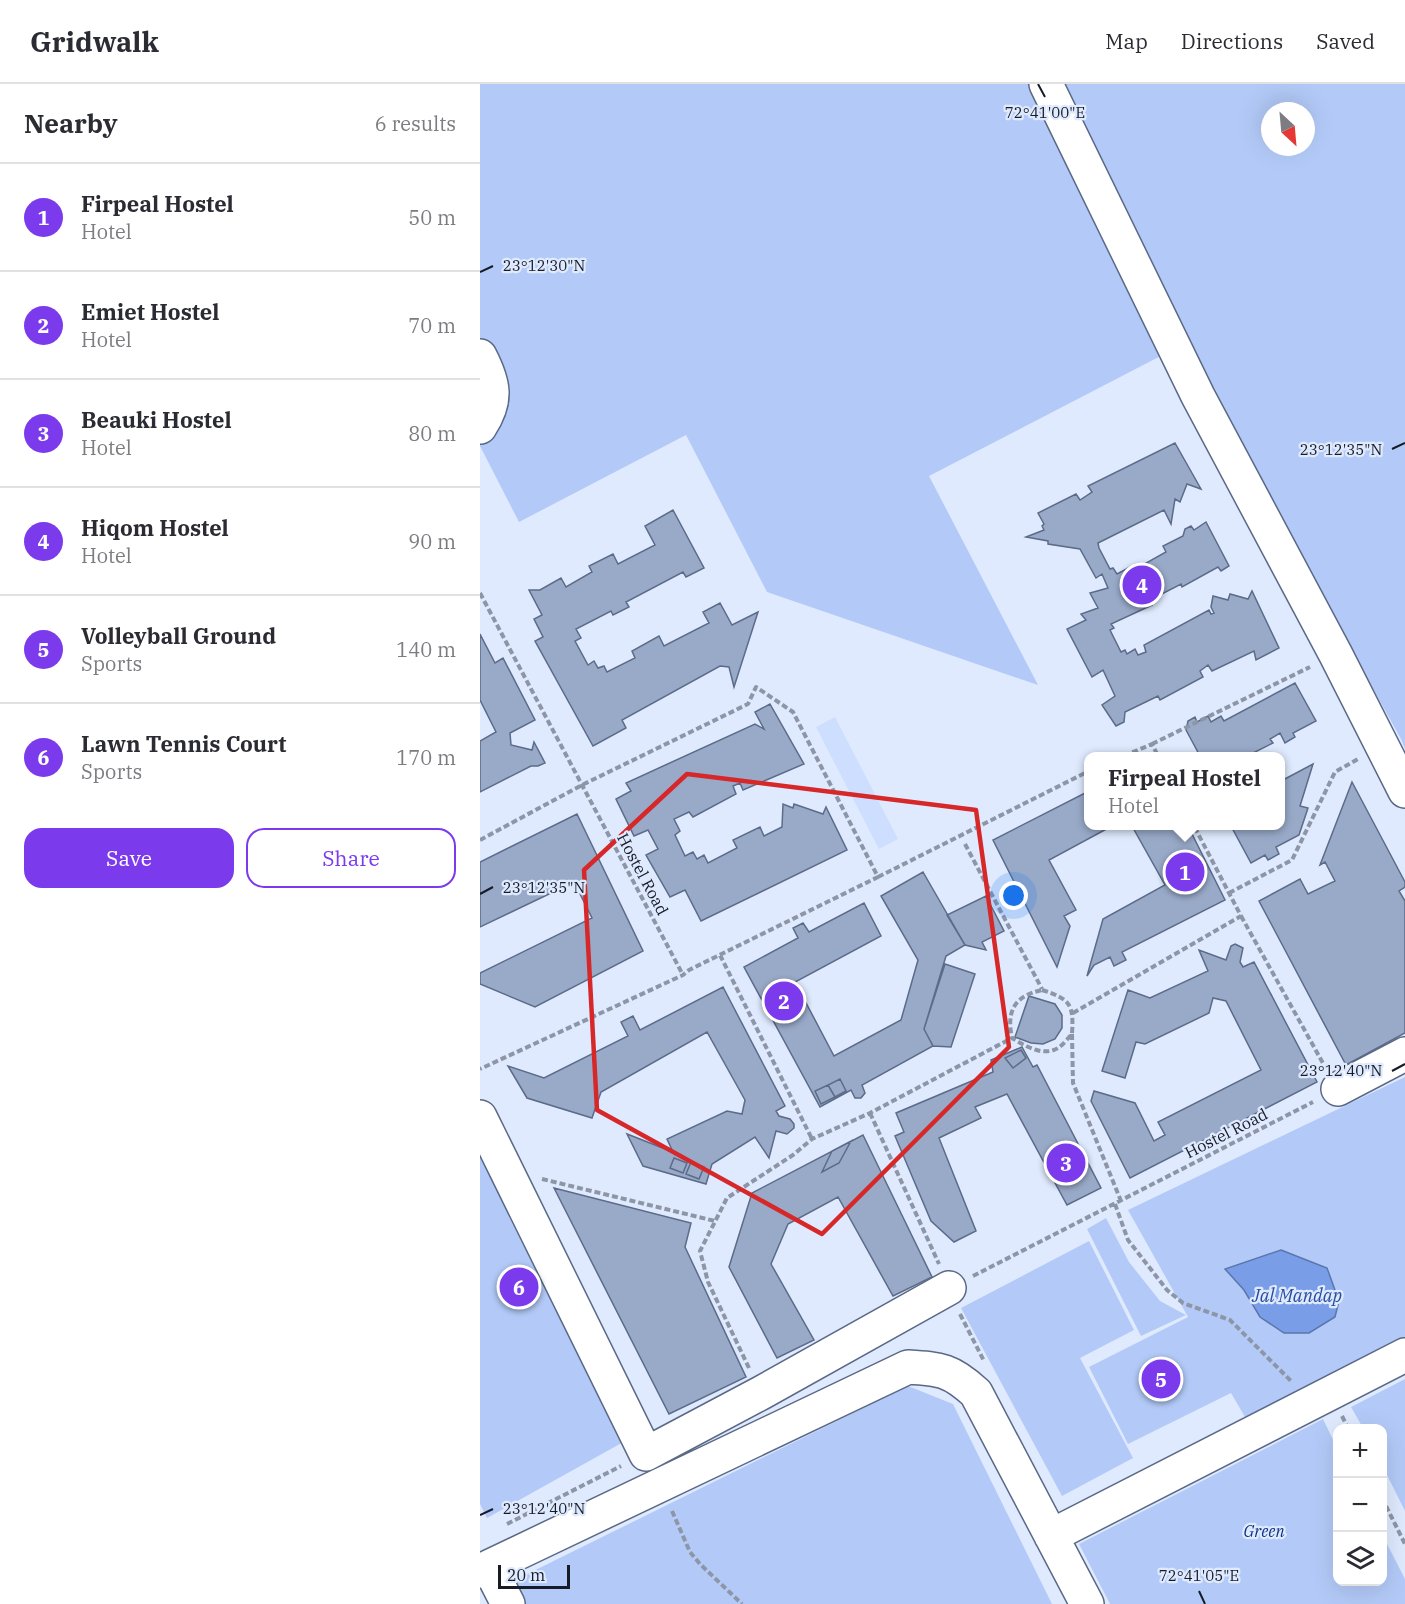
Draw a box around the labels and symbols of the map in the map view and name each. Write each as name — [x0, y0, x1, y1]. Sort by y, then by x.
north arrow — [1261, 102, 1315, 156]
text: 72°41'00"E — [1005, 103, 1085, 122]
text: 23°12'30"N — [503, 256, 585, 275]
text: 23°12'35"N — [1300, 440, 1382, 459]
pin: 4 — [1122, 562, 1162, 608]
street label: Hostel Road — [613, 829, 673, 919]
pin: 1 — [1166, 850, 1204, 894]
text: 23°12'35"N — [503, 878, 585, 897]
your location — [999, 881, 1028, 910]
pin: 2 — [764, 978, 804, 1024]
text: 23°12'40"N — [1300, 1061, 1382, 1080]
street label: Hostel Road — [1181, 1103, 1271, 1162]
pin: 3 — [1046, 1140, 1086, 1186]
pin: 6 — [500, 1264, 538, 1310]
water label: Jal Mandap — [1251, 1284, 1342, 1307]
pin: 5 — [1142, 1356, 1180, 1402]
text: 23°12'40"N — [503, 1499, 585, 1518]
park label: Green — [1243, 1521, 1285, 1541]
scale bar — [498, 1562, 570, 1590]
text: 72°41'05"E — [1159, 1566, 1239, 1585]

